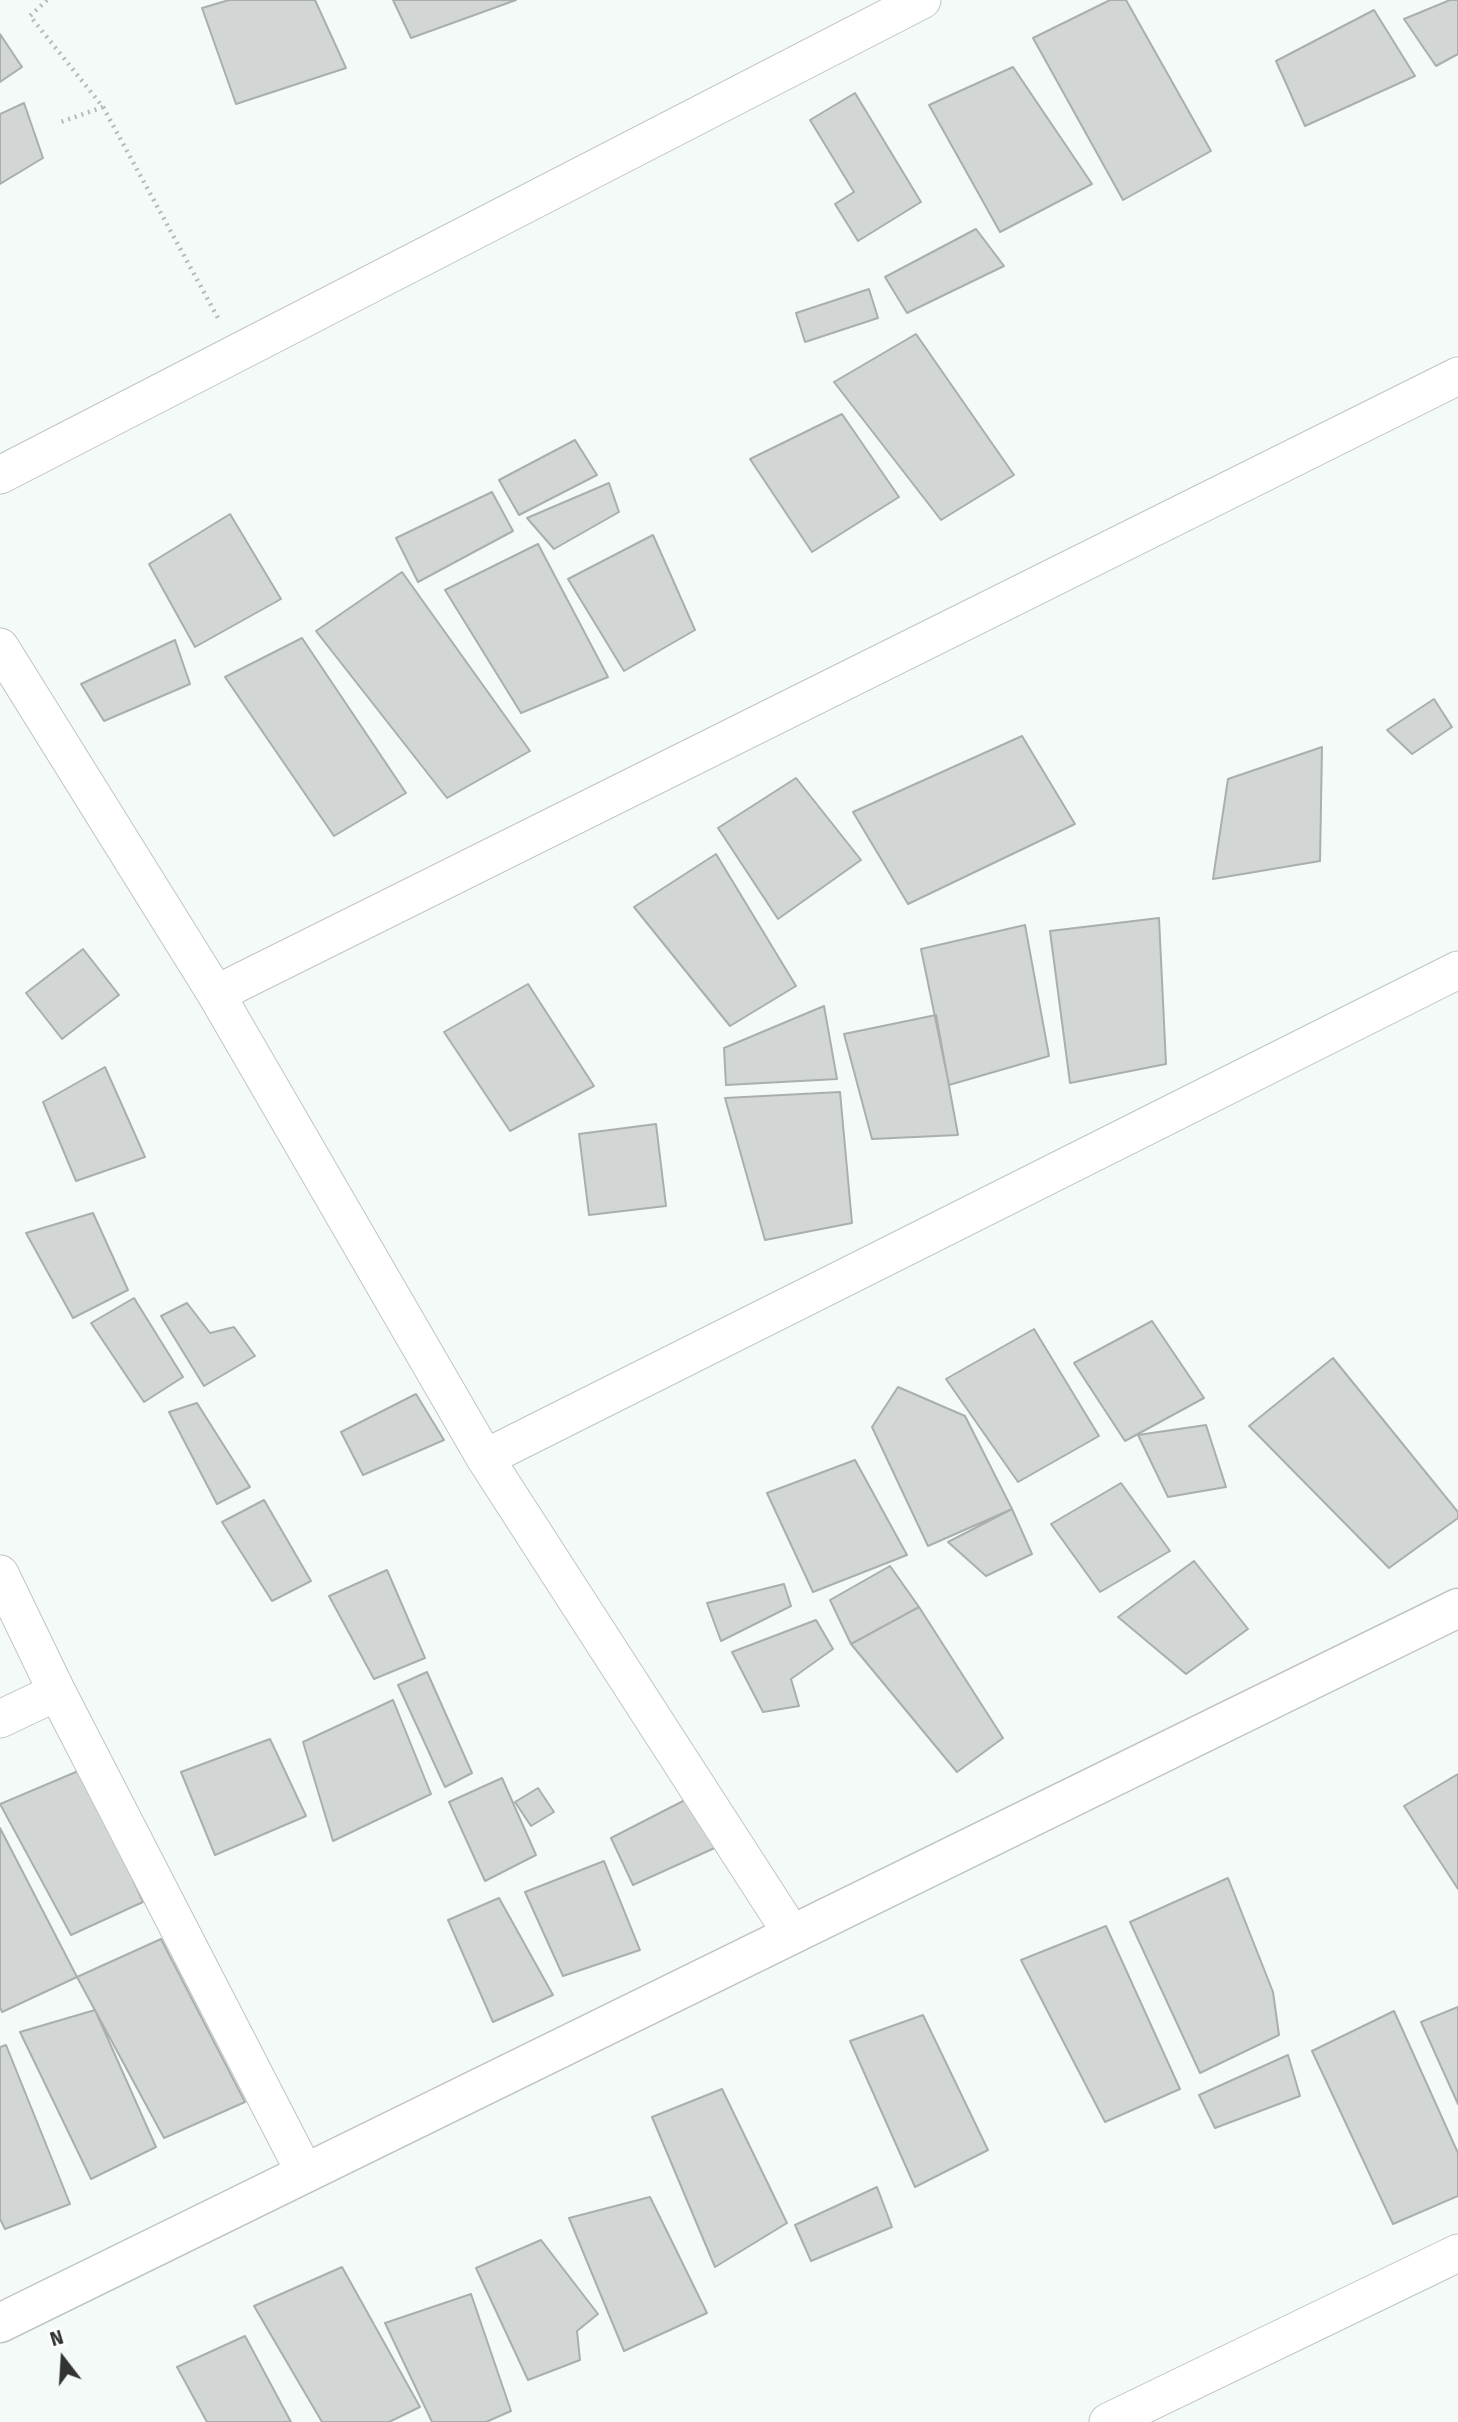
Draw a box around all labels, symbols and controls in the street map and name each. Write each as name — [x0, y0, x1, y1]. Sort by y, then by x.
north arrow — [28, 2324, 98, 2394]
text: N — [47, 2326, 66, 2351]

